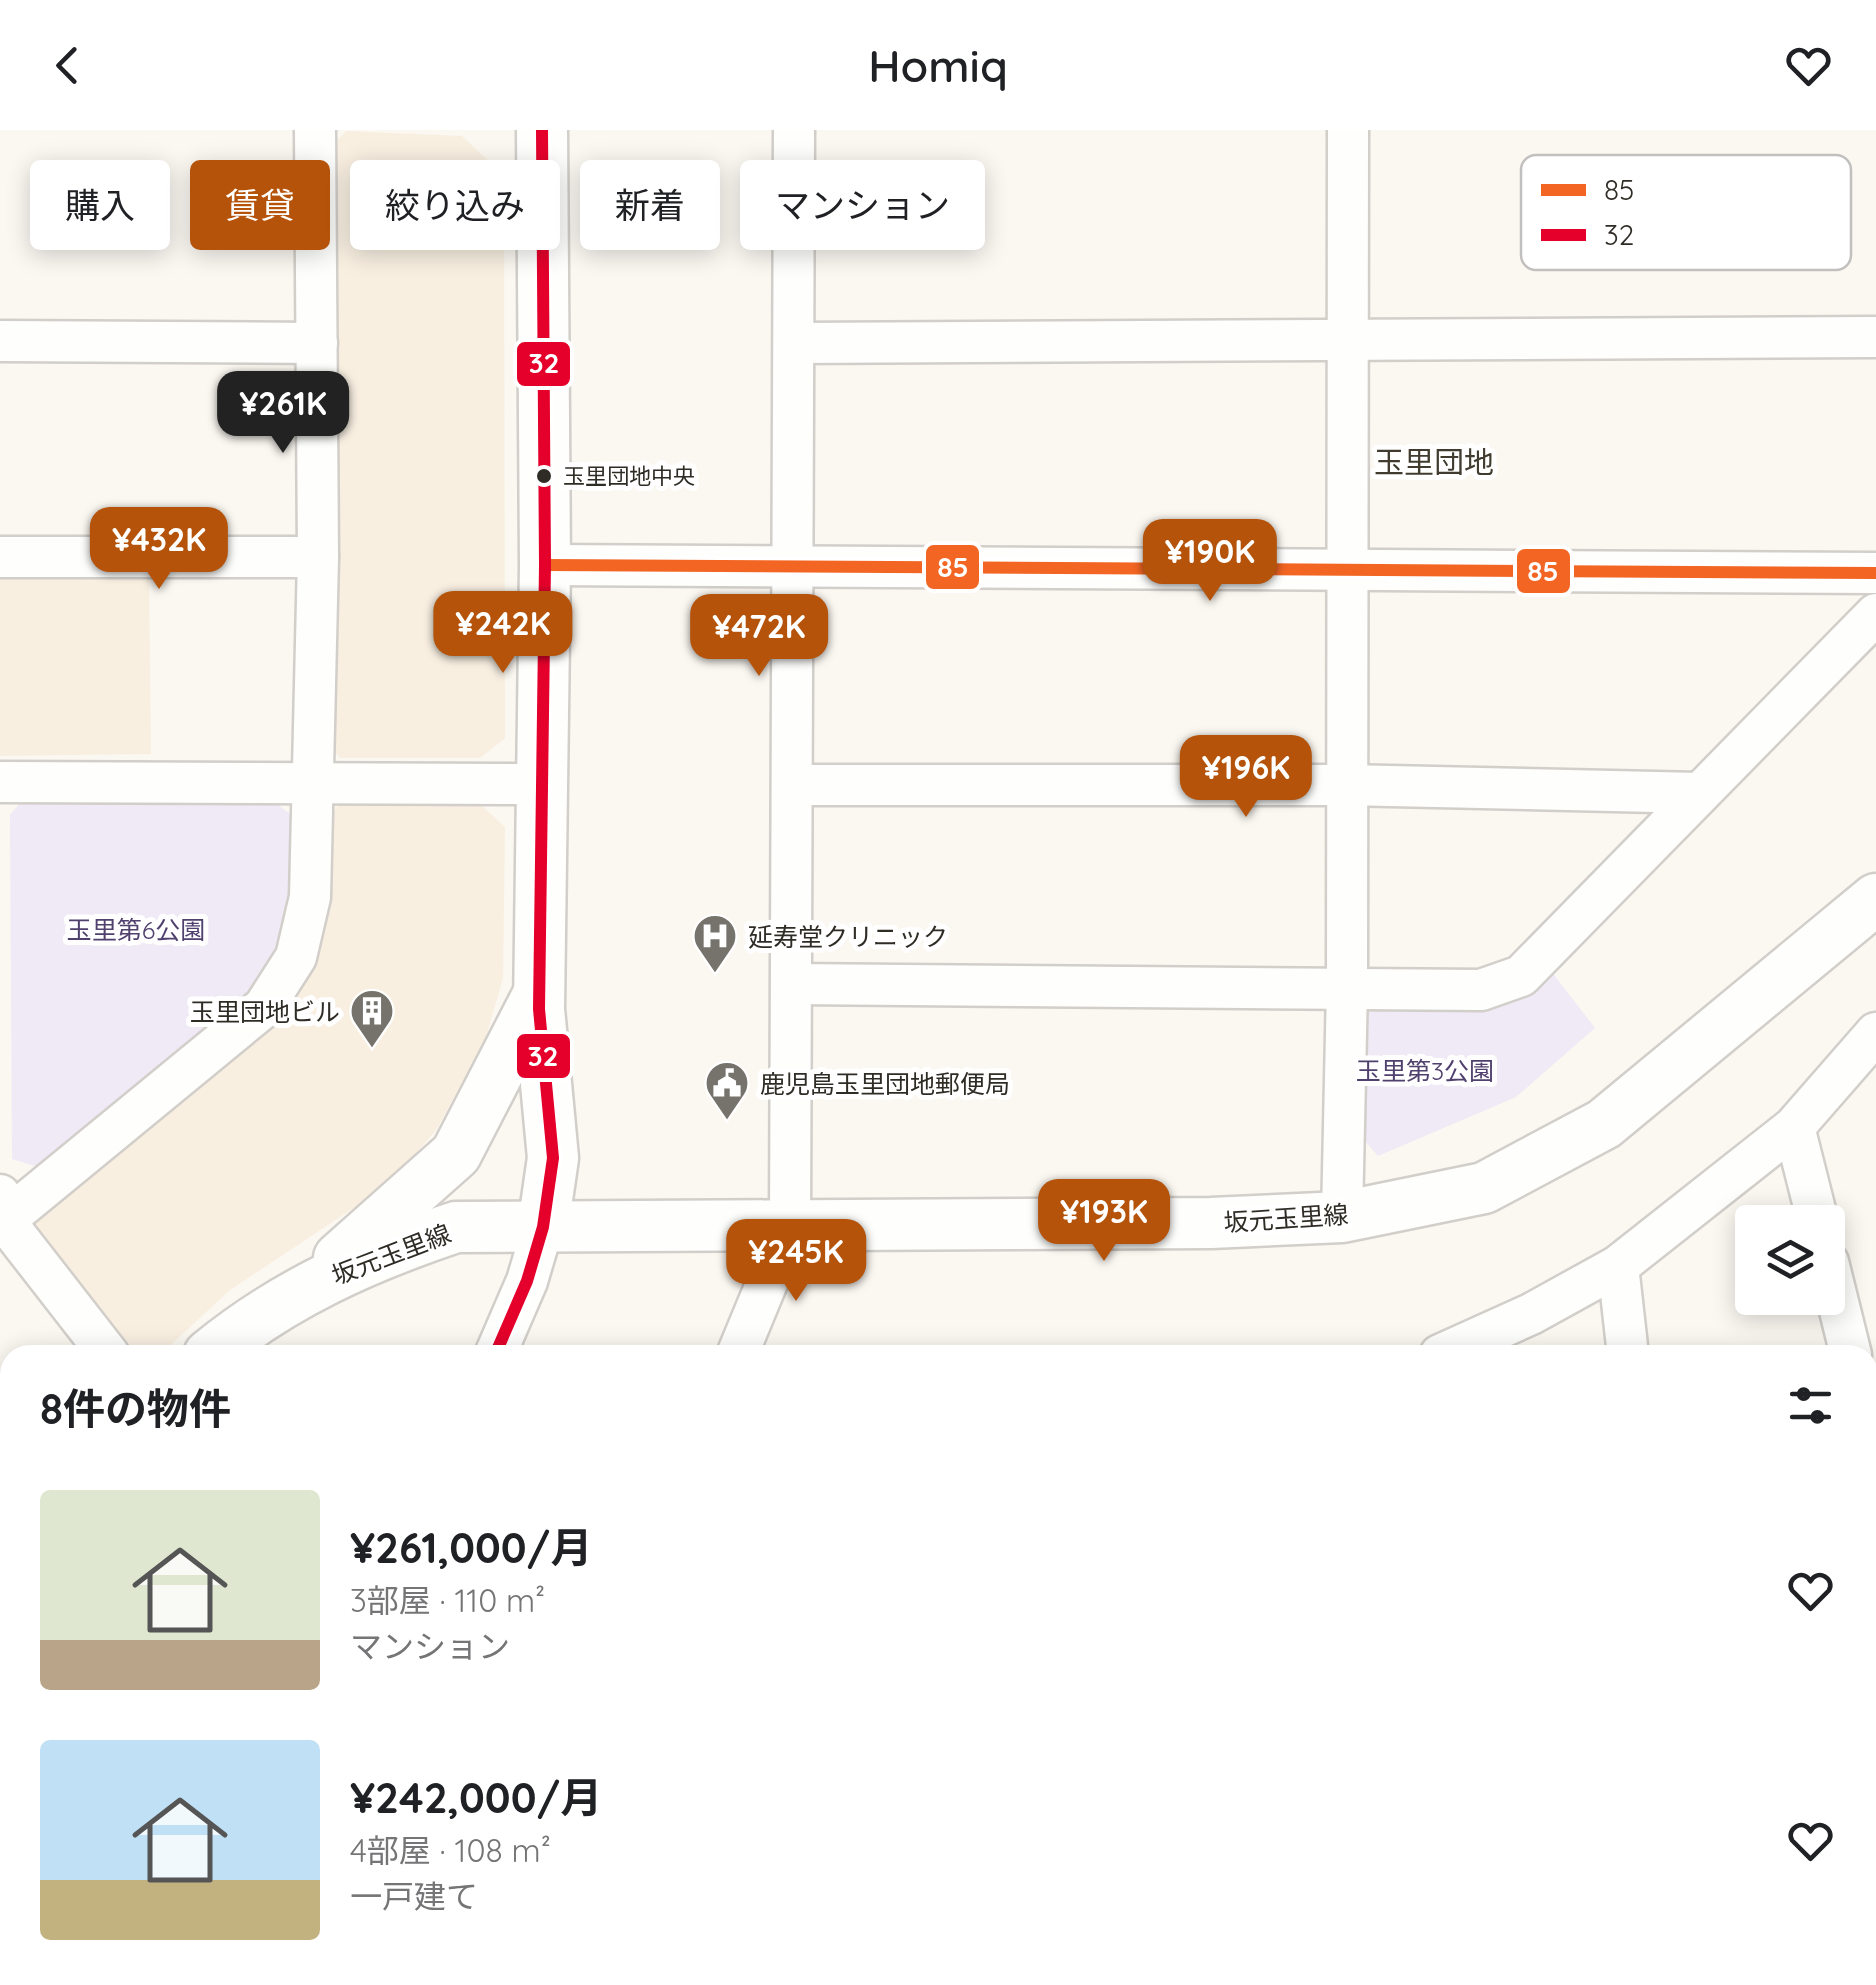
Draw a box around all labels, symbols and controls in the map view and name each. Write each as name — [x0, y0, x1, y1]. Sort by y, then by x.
text: Homiq — [868, 37, 1008, 93]
icon: back — [40, 38, 95, 93]
icon: heart — [1781, 38, 1836, 93]
legend — [1521, 155, 1851, 270]
chip: 購入 — [30, 160, 170, 250]
chip: 賃貸 — [190, 160, 330, 250]
chip: 絞り込み — [350, 160, 560, 250]
chip: 新着 — [580, 160, 720, 250]
chip: マンション — [740, 160, 985, 250]
text: 85 — [1604, 172, 1634, 207]
text: 32 — [1604, 217, 1634, 252]
line badge: 32 — [515, 340, 572, 388]
text: 32 — [529, 345, 559, 380]
pin: ¥261K — [213, 371, 353, 456]
text: ¥261K — [239, 383, 327, 423]
district label: 玉里団地 — [1374, 443, 1494, 481]
place label: 玉里団地中央 — [563, 462, 695, 490]
marker: 玉里団地中央 — [534, 466, 554, 486]
pin: ¥432K — [89, 507, 229, 592]
text: ¥432K — [112, 519, 206, 559]
pin: ¥190K — [1140, 519, 1280, 604]
text: ¥190K — [1165, 531, 1255, 571]
line badge: 85 — [924, 543, 981, 591]
line badge: 85 — [1515, 547, 1572, 595]
text: 85 — [937, 549, 969, 584]
text: 85 — [1527, 553, 1559, 588]
pin: ¥242K — [433, 591, 573, 676]
pin: ¥472K — [689, 594, 829, 679]
text: ¥242K — [455, 603, 551, 643]
text: ¥472K — [712, 606, 806, 646]
pin: ¥196K — [1176, 735, 1316, 820]
text: ¥196K — [1202, 747, 1290, 787]
hospital icon: 延寿堂クリニック — [692, 913, 738, 974]
park label: 玉里第6公園 — [67, 914, 205, 945]
place label: 延寿堂クリニック — [748, 921, 948, 952]
building icon: 玉里団地ビル — [349, 988, 395, 1049]
place label: 玉里団地ビル — [190, 996, 340, 1027]
line badge: 32 — [515, 1032, 572, 1080]
text: 32 — [528, 1038, 558, 1073]
park label: 玉里第3公園 — [1356, 1055, 1494, 1086]
public building icon: 鹿児島玉里団地郵便局 — [704, 1060, 750, 1121]
place label: 鹿児島玉里団地郵便局 — [760, 1068, 1010, 1099]
pin: ¥193K — [1034, 1179, 1174, 1264]
text: ¥193K — [1060, 1191, 1148, 1231]
street label: 坂元玉里線 — [1223, 1198, 1349, 1238]
map controls — [1735, 1205, 1845, 1315]
button: layers — [1735, 1205, 1845, 1315]
street label: 坂元玉里線 — [327, 1217, 455, 1291]
pin: ¥245K — [726, 1219, 866, 1304]
text: ¥245K — [748, 1231, 844, 1271]
icon: filters — [1783, 1378, 1838, 1433]
text: 8件の物件 — [40, 1382, 231, 1435]
text: ¥261,000/月 — [350, 1521, 592, 1574]
icon: home — [120, 1530, 240, 1650]
icon: heart — [1783, 1563, 1838, 1618]
text: 3部屋 · 110 m² — [350, 1580, 545, 1620]
text: マンション — [350, 1626, 510, 1666]
text: ¥242,000/月 — [350, 1771, 602, 1824]
icon: home — [120, 1780, 240, 1900]
icon: heart — [1783, 1813, 1838, 1868]
text: 4部屋 · 108 m² — [350, 1830, 551, 1870]
text: 一戸建て — [350, 1876, 478, 1916]

